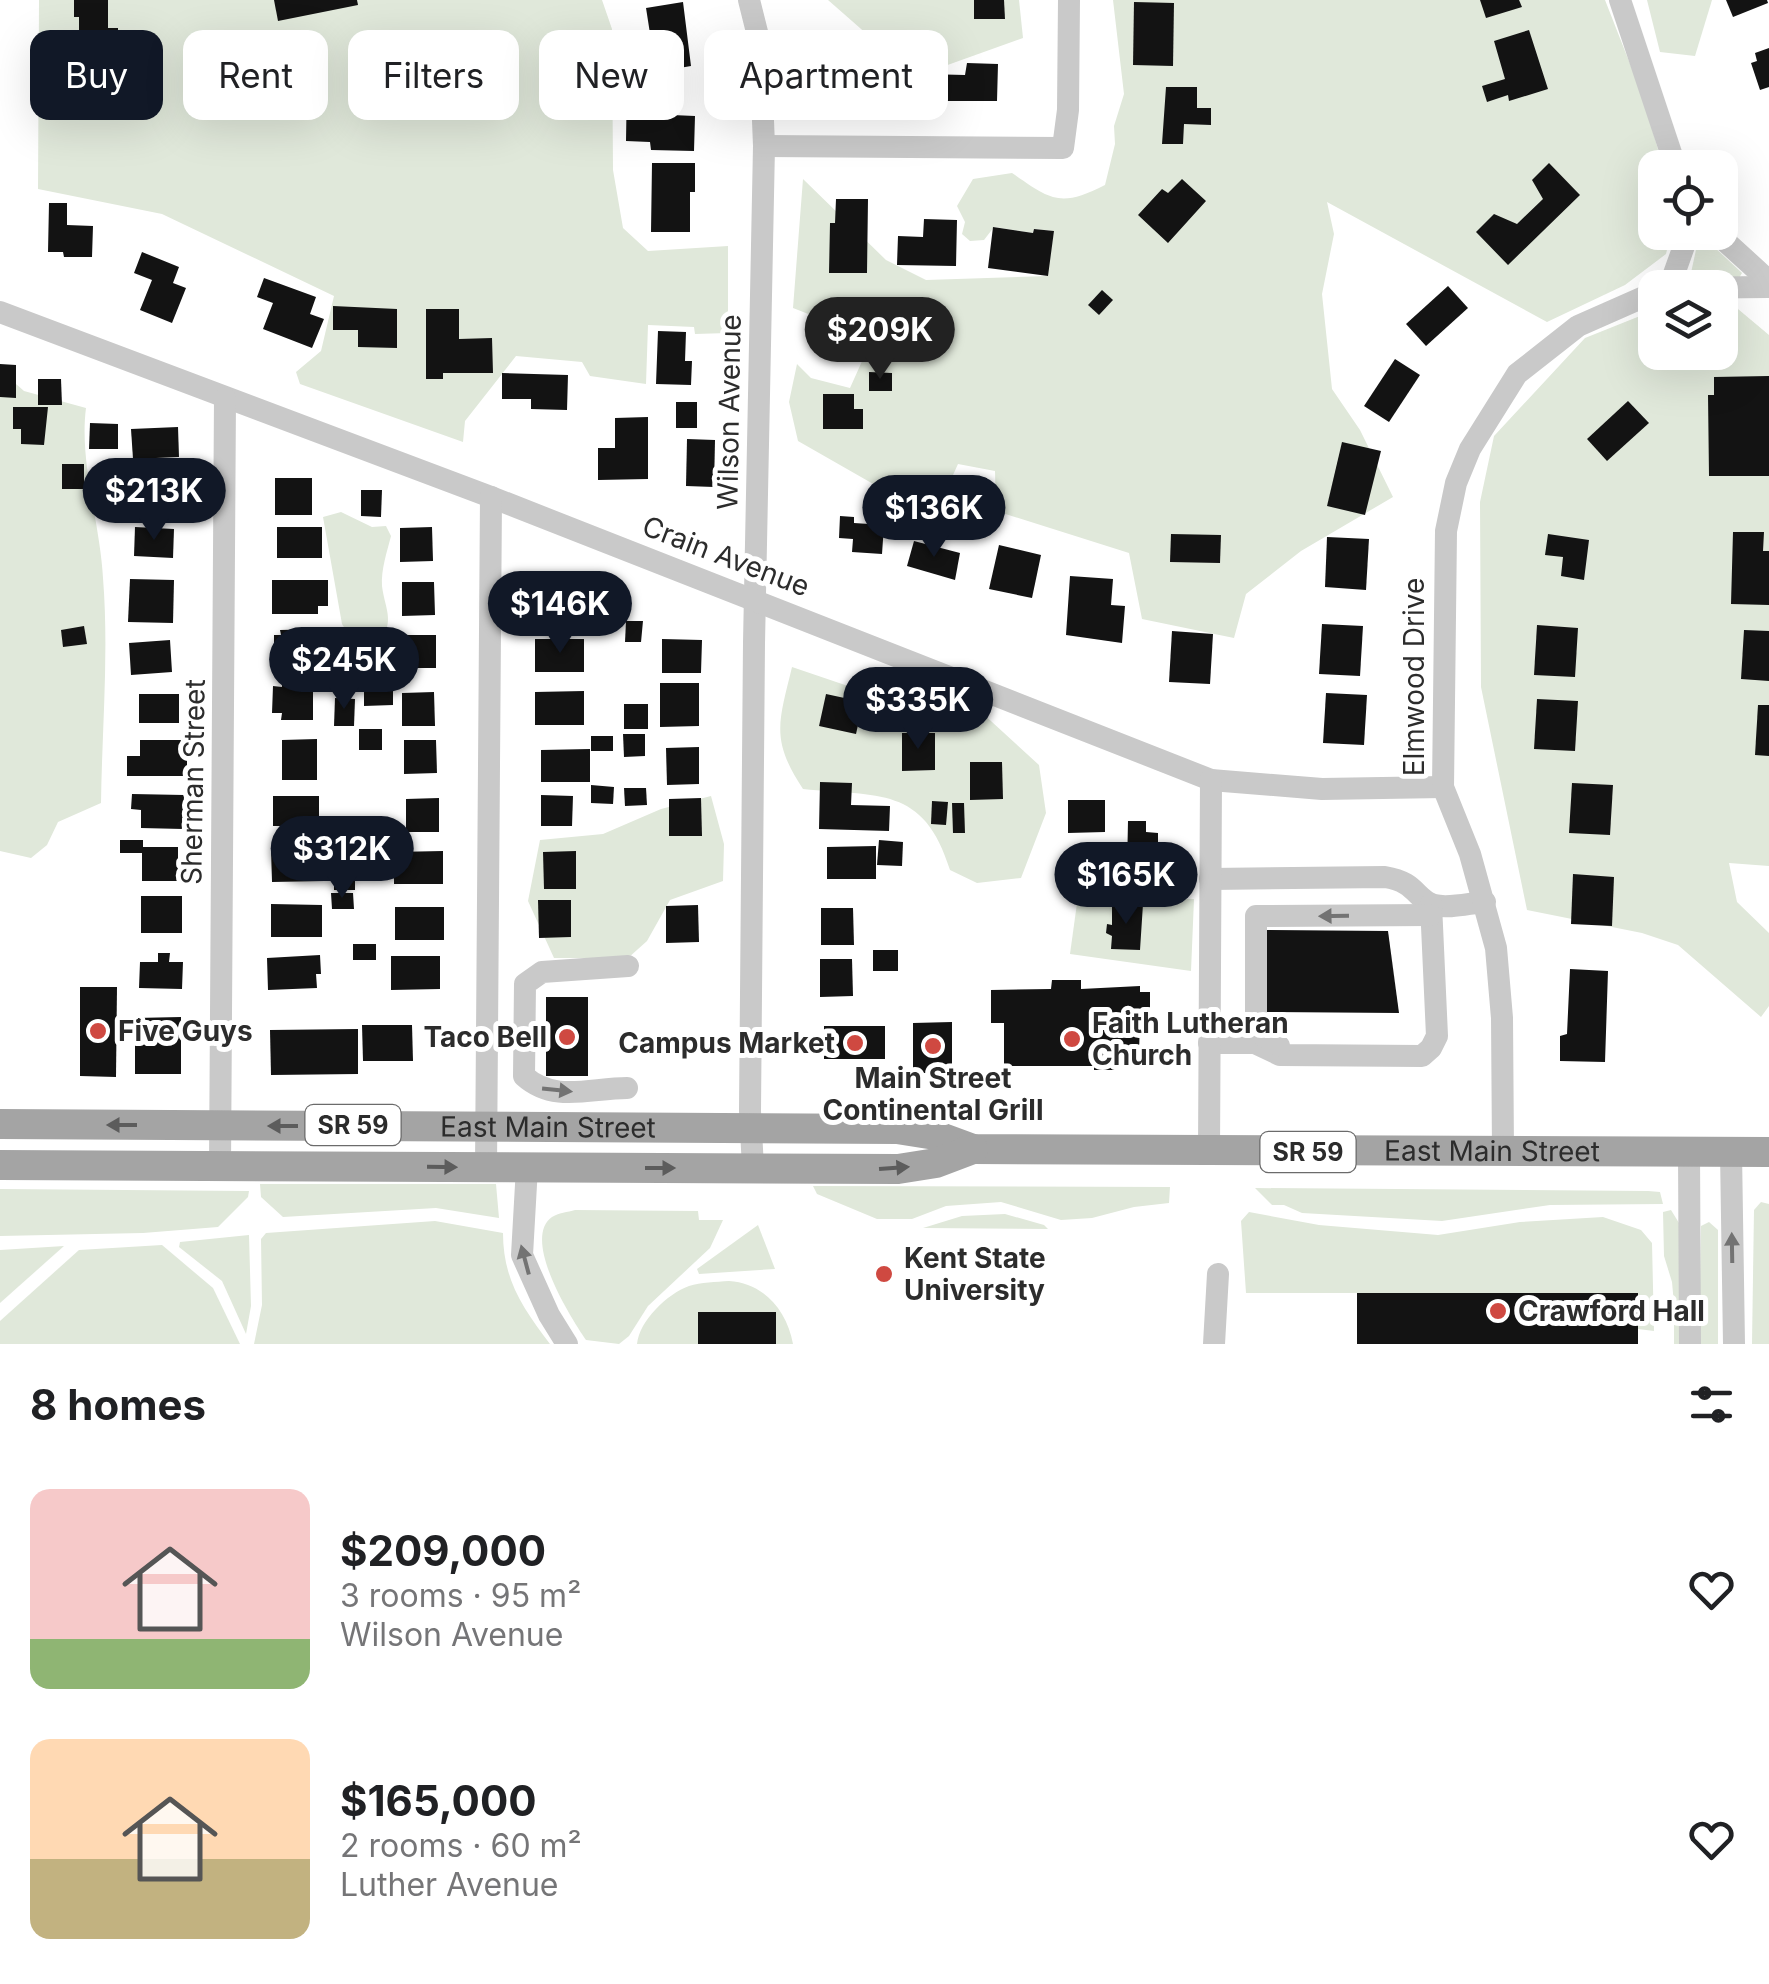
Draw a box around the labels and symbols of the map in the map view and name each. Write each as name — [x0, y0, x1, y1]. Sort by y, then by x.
pin: $209K — [810, 297, 950, 382]
street label: Wilson Avenue — [710, 314, 748, 510]
pin: $213K — [84, 458, 224, 543]
pin: $136K — [864, 475, 1004, 560]
street label: Crain Avenue — [638, 509, 814, 603]
pin: $146K — [490, 571, 630, 656]
street label: Elmwood Drive — [1397, 578, 1431, 776]
pin: $245K — [274, 627, 414, 712]
pin: $335K — [848, 667, 988, 752]
street label: Sherman Street — [174, 679, 212, 885]
pin: $312K — [272, 816, 412, 901]
pin: $165K — [1056, 842, 1196, 927]
one-way arrow — [1317, 908, 1349, 924]
place label: Faith Lutheran Church — [1092, 1006, 1289, 1072]
place label: Five Guys — [118, 1014, 253, 1048]
marker: Five Guys — [87, 1020, 109, 1042]
place label: Taco Bell — [423, 1020, 547, 1054]
marker: Taco Bell — [556, 1026, 578, 1048]
place label: Campus Market — [618, 1026, 835, 1060]
marker: Faith Lutheran Church — [1061, 1028, 1083, 1050]
marker: Campus Market — [844, 1032, 866, 1054]
marker: Main Street Continental Grill — [922, 1035, 944, 1057]
place label: Main Street Continental Grill — [823, 1061, 1043, 1127]
one-way arrow — [542, 1083, 573, 1099]
road number: SR 59 — [306, 1105, 400, 1145]
street label: East Main Street — [440, 1109, 656, 1145]
one-way arrow — [106, 1117, 138, 1133]
one-way arrow — [267, 1118, 299, 1134]
road number: SR 59 — [1260, 1132, 1356, 1172]
street label: East Main Street — [1384, 1134, 1600, 1168]
one-way arrow — [427, 1159, 459, 1175]
one-way arrow — [645, 1160, 677, 1176]
one-way arrow — [879, 1160, 911, 1176]
one-way arrow — [1724, 1231, 1740, 1263]
place label: Kent State University — [904, 1241, 1046, 1307]
one-way arrow — [517, 1245, 533, 1276]
marker: Kent State University — [873, 1263, 895, 1285]
place label: Crawford Hall — [1518, 1294, 1705, 1328]
marker: Crawford Hall — [1487, 1300, 1509, 1322]

